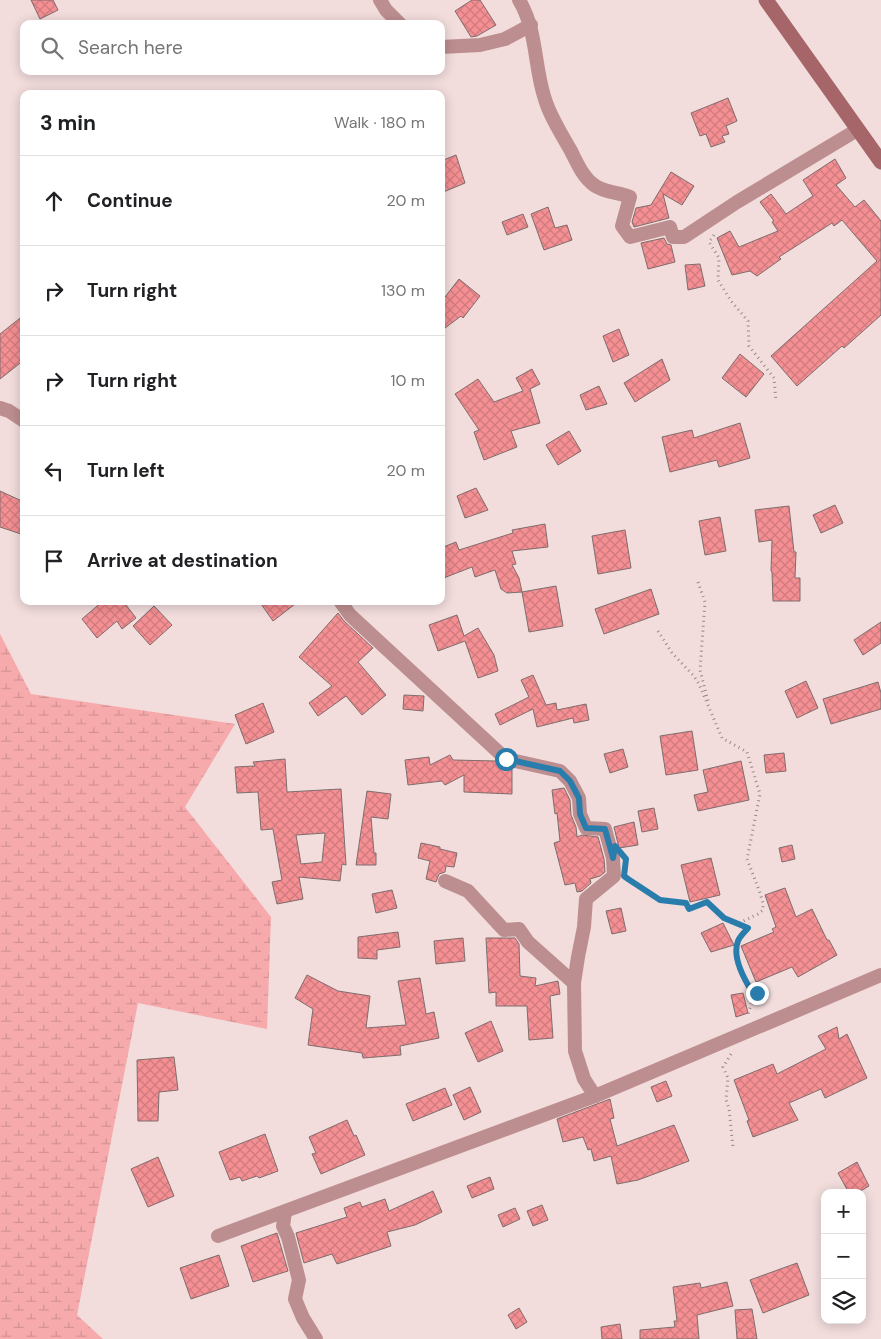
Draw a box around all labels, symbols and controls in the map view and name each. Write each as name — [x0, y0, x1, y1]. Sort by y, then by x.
search box — [20, 20, 445, 75]
icon: search — [38, 34, 66, 62]
text: Search here — [78, 35, 183, 60]
text: 3 min — [40, 109, 96, 137]
text: Walk · 180 m — [334, 112, 425, 133]
icon: ahead — [40, 187, 68, 215]
text: Continue — [87, 188, 173, 213]
text: 20 m — [386, 190, 425, 211]
icon: right — [40, 277, 68, 305]
text: Turn right — [87, 278, 177, 303]
text: 130 m — [381, 280, 425, 301]
icon: right — [40, 367, 68, 395]
text: Turn right — [87, 368, 177, 393]
text: 10 m — [391, 370, 425, 391]
icon: left — [40, 457, 68, 485]
text: Turn left — [87, 458, 165, 483]
text: 20 m — [386, 460, 425, 481]
icon: arrive — [40, 547, 68, 575]
text: Arrive at destination — [87, 548, 278, 573]
route start — [495, 748, 518, 771]
route end — [746, 982, 769, 1005]
map controls — [821, 1189, 866, 1324]
button: + — [821, 1189, 866, 1234]
button: − — [821, 1234, 866, 1279]
button: layers — [821, 1279, 866, 1324]

